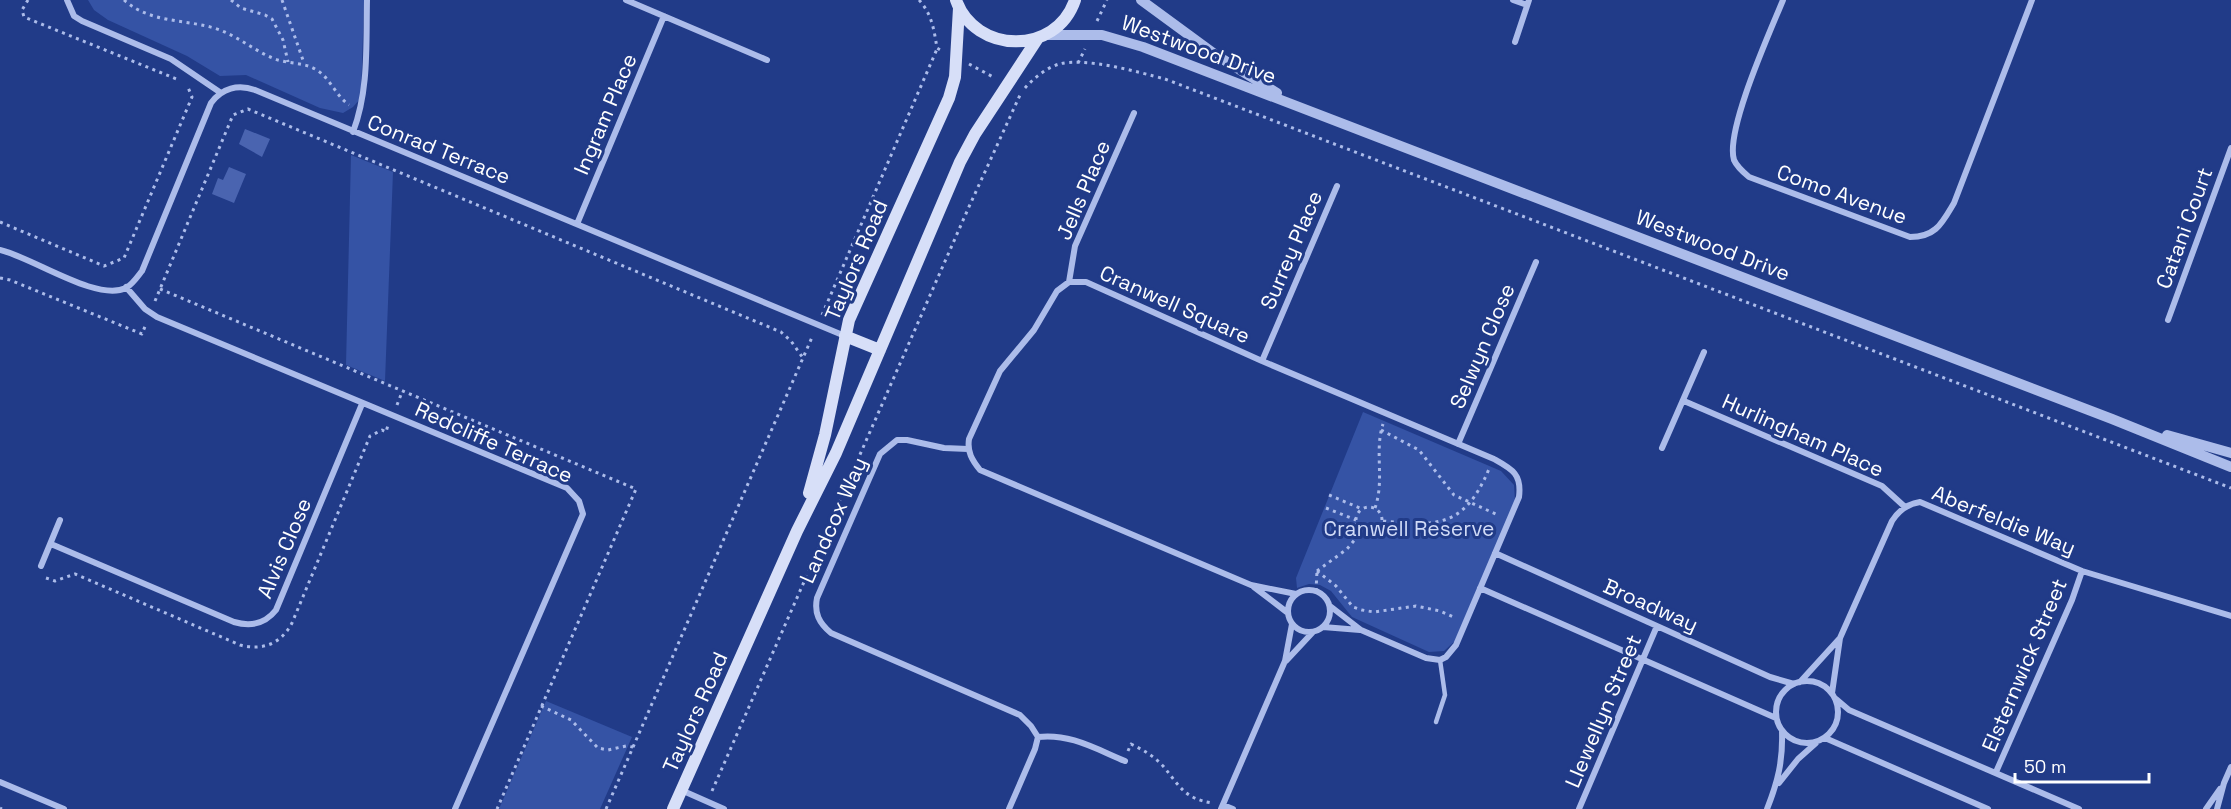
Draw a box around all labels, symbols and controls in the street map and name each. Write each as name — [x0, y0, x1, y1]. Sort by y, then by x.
street label: Westwood Drive — [1118, 8, 1280, 90]
street label: Ingram Place — [567, 49, 643, 179]
street label: Conrad Terrace — [363, 108, 515, 190]
street label: Jells Place — [1050, 136, 1116, 244]
street label: Como Avenue — [1773, 158, 1911, 230]
street label: Catani Court — [2150, 164, 2218, 292]
street label: Surrey Place — [1254, 187, 1328, 313]
street label: Taylors Road — [818, 195, 894, 325]
street label: Westwood Drive — [1632, 203, 1794, 287]
street label: Cranwell Square — [1096, 259, 1254, 349]
street label: Selwyn Close — [1443, 279, 1521, 413]
street label: Hurlingham Place — [1718, 387, 1888, 483]
street label: Redcliffe Terrace — [411, 395, 577, 489]
street label: Landcox Way — [793, 453, 873, 587]
street label: Aberfeldie Way — [1928, 479, 2080, 561]
street label: Alvis Close — [251, 494, 317, 602]
park label: Cranwell Reserve — [1323, 515, 1495, 542]
street label: Broadway — [1599, 572, 1703, 638]
street label: Elsternwick Street — [1975, 574, 2073, 756]
street label: Llewellyn Street — [1559, 630, 1647, 792]
street label: Taylors Road — [656, 648, 734, 776]
scale bar — [2015, 746, 2148, 784]
text: 50 m — [2024, 755, 2066, 778]

